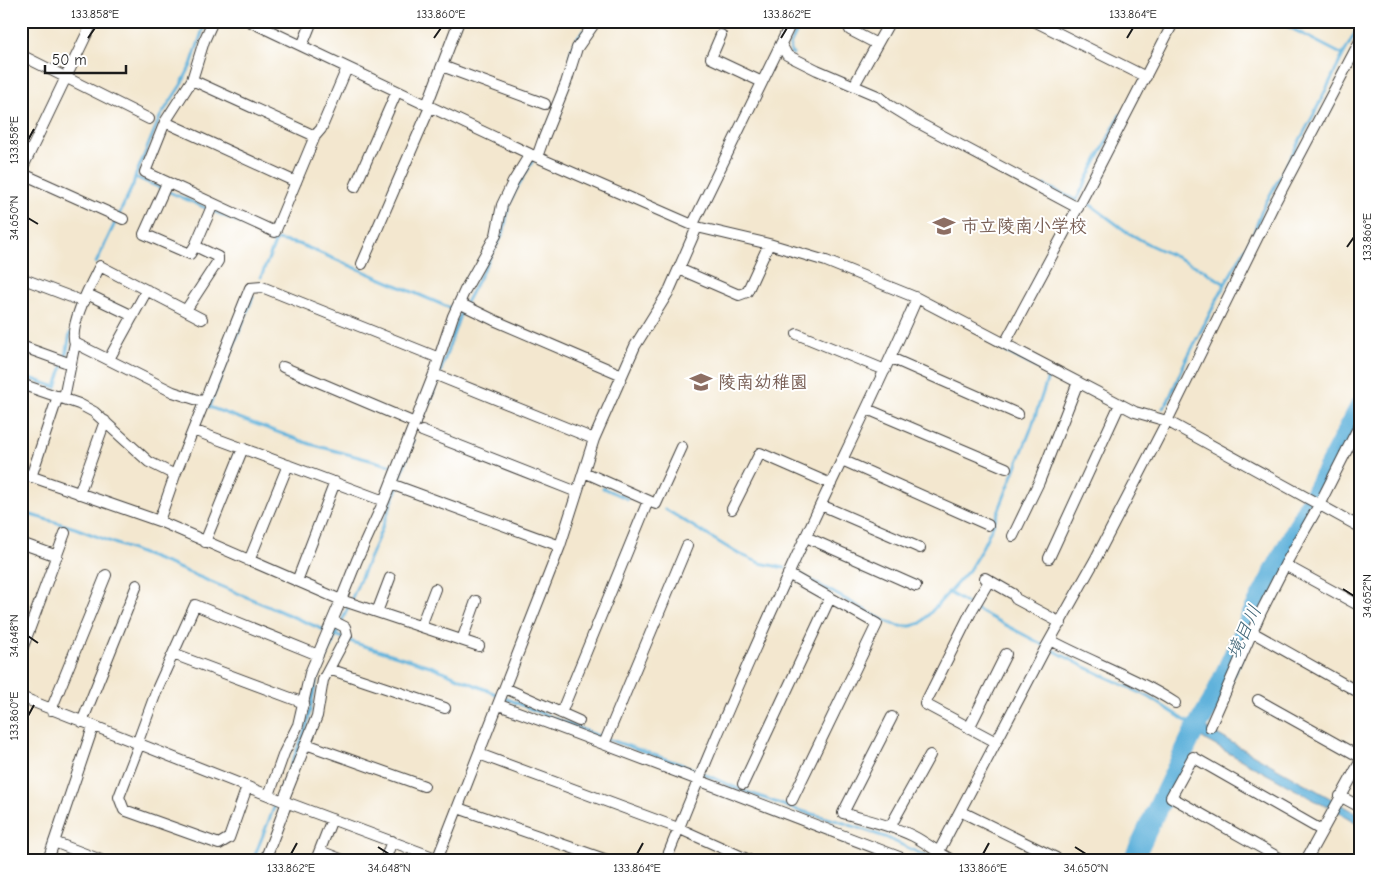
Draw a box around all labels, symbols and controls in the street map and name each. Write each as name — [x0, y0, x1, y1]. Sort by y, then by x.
text: 133.858°E — [71, 7, 119, 21]
text: 133.860°E — [417, 7, 465, 21]
text: 133.862°E — [763, 7, 811, 21]
text: 133.864°E — [1109, 7, 1157, 21]
scale bar — [45, 42, 126, 74]
text: 50 m — [52, 51, 87, 69]
text: 133.858°E — [7, 116, 21, 164]
text: 34.650°N — [7, 196, 21, 240]
school or university icon: 市立陵南小学校 — [931, 213, 957, 239]
text: 133.866°E — [1360, 213, 1374, 261]
place label: 市立陵南小学校 — [961, 216, 1087, 237]
school or university icon: 陵南幼稚園 — [688, 369, 714, 395]
place label: 陵南幼稚園 — [718, 372, 808, 393]
text: 34.652°N — [1360, 574, 1374, 618]
water label: 境目川 — [1222, 602, 1266, 662]
text: 34.648°N — [7, 614, 21, 658]
text: 133.860°E — [7, 692, 21, 740]
text: 133.862°E — [267, 861, 315, 875]
text: 34.648°N — [367, 861, 411, 875]
text: 133.864°E — [613, 861, 661, 875]
text: 133.866°E — [959, 861, 1007, 875]
text: 34.650°N — [1064, 861, 1108, 875]

